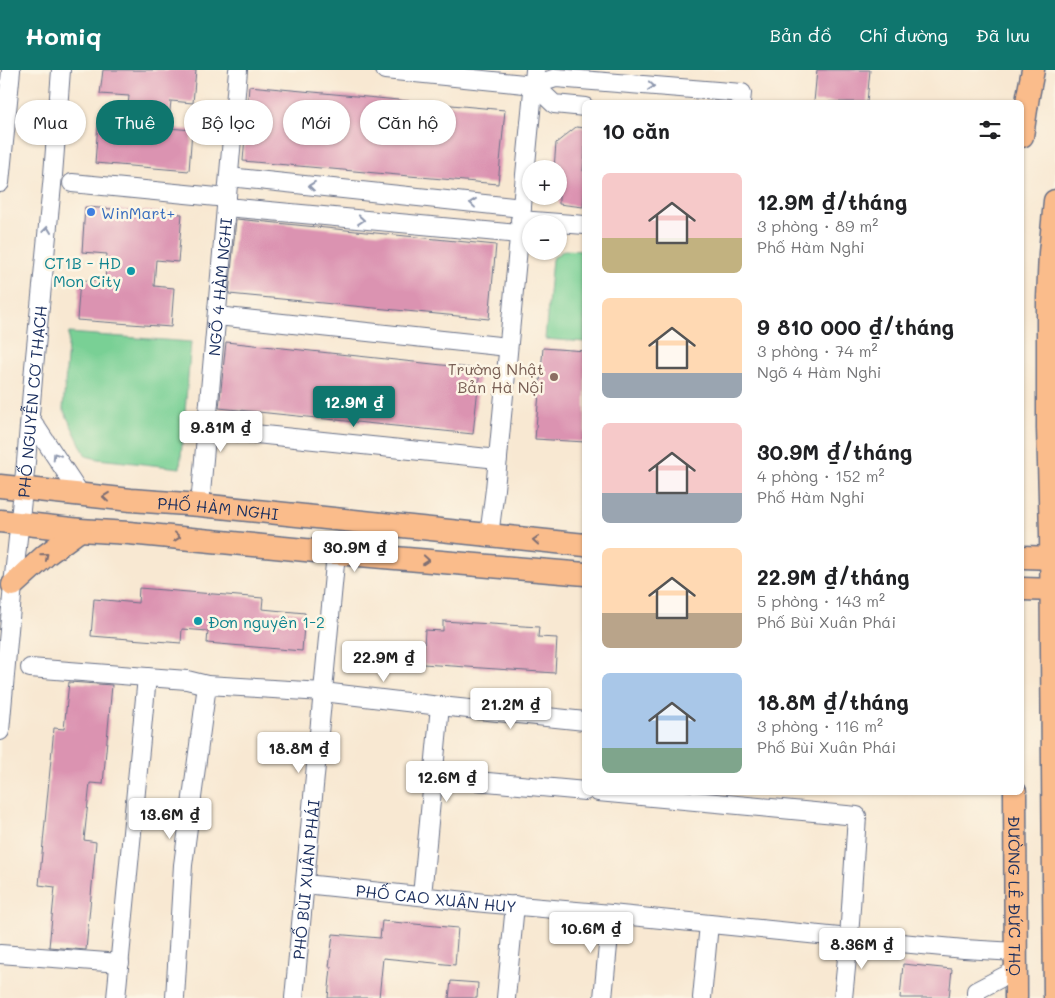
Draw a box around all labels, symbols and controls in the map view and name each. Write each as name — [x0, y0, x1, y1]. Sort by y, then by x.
text: Homiq — [25, 20, 102, 51]
text: Bản đồ — [770, 23, 832, 47]
text: Chỉ đường — [860, 23, 948, 47]
text: Đã lưu — [976, 23, 1030, 47]
one-way arrow — [647, 80, 655, 91]
chip: Mua — [15, 100, 86, 145]
chip: Thuê — [96, 100, 174, 145]
chip: Bộ lọc — [184, 100, 273, 145]
chip: Mới — [283, 100, 350, 145]
chip: Căn hộ — [360, 100, 456, 145]
icon: filters — [976, 116, 1004, 144]
text: 10 căn — [602, 117, 670, 144]
map controls — [522, 160, 567, 260]
button: + — [522, 160, 567, 205]
one-way arrow — [307, 181, 315, 192]
text: 12.9M ₫/tháng — [757, 188, 907, 215]
icon: home — [642, 193, 702, 253]
one-way arrow — [469, 198, 477, 209]
place label: WinMart+ — [101, 202, 175, 223]
marker: WinMart+ — [85, 206, 97, 218]
one-way arrow — [358, 214, 366, 225]
button: − — [522, 215, 567, 260]
text: 3 phòng · 89 m² — [757, 215, 878, 236]
street label: NGÕ 4 HÀM NGHI — [203, 217, 236, 357]
one-way arrow — [41, 225, 52, 233]
text: Phố Hàm Nghi — [757, 236, 865, 257]
place label: CT1B - HD Mon City — [44, 252, 121, 291]
marker: CT1B - HD Mon City — [125, 265, 137, 277]
street label: PHỐ NGUYỄN CƠ THẠCH — [12, 304, 51, 499]
text: 9 810 000 ₫/tháng — [757, 313, 954, 340]
icon: home — [642, 318, 702, 378]
text: 3 phòng · 74 m² — [757, 340, 877, 361]
place label: Trường Nhật Bản Hà Nội — [448, 358, 544, 397]
text: Ngõ 4 Hàm Nghi — [757, 361, 881, 382]
marker: Trường Nhật Bản Hà Nội — [548, 371, 560, 383]
pin: 12.9M ₫ — [308, 386, 400, 428]
text: 12.9M ₫ — [324, 391, 384, 412]
pin: 9.81M ₫ — [175, 410, 267, 453]
text: 9.81M ₫ — [190, 416, 252, 437]
text: 30.9M ₫/tháng — [757, 438, 912, 465]
icon: home — [642, 443, 702, 503]
one-way arrow — [53, 452, 62, 462]
text: 4 phòng · 152 m² — [757, 465, 885, 486]
text: Phố Hàm Nghi — [757, 486, 865, 507]
street label: PHỐ HÀM NGHI — [157, 491, 279, 524]
one-way arrow — [102, 492, 110, 503]
pin: 30.9M ₫ — [309, 530, 401, 573]
one-way arrow — [174, 532, 182, 543]
one-way arrow — [532, 535, 540, 546]
text: 30.9M ₫ — [323, 536, 387, 557]
one-way arrow — [39, 554, 48, 562]
one-way arrow — [422, 555, 430, 566]
text: 22.9M ₫/tháng — [757, 563, 910, 590]
icon: home — [642, 568, 702, 628]
text: 5 phòng · 143 m² — [757, 590, 885, 611]
place label: Đơn nguyên 1-2 — [208, 611, 325, 632]
text: Phố Bùi Xuân Phái — [757, 611, 896, 632]
marker: Đơn nguyên 1-2 — [192, 615, 204, 627]
pin: 22.9M ₫ — [338, 640, 430, 683]
text: 22.9M ₫ — [353, 646, 415, 667]
pin: 21.2M ₫ — [465, 688, 557, 730]
text: 18.8M ₫/tháng — [757, 688, 909, 715]
text: 21.2M ₫ — [481, 693, 541, 714]
icon: home — [642, 693, 702, 753]
text: 3 phòng · 116 m² — [757, 715, 883, 736]
pin: 18.8M ₫ — [253, 732, 345, 774]
text: Phố Bùi Xuân Phái — [757, 736, 896, 757]
text: 18.8M ₫ — [268, 737, 330, 758]
pin: 12.6M ₫ — [401, 760, 493, 803]
text: 12.6M ₫ — [417, 766, 477, 787]
pin: 13.6M ₫ — [124, 798, 216, 840]
street label: PHỐ BÙI XUÂN PHÁI — [287, 799, 323, 960]
text: 13.6M ₫ — [140, 803, 200, 824]
street label: ĐƯỜNG LÊ ĐỨC THỌ — [1005, 816, 1026, 976]
street label: PHỐ CAO XUÂN HUY — [355, 879, 517, 916]
pin: 10.6M ₫ — [545, 912, 637, 954]
text: 10.6M ₫ — [560, 917, 622, 938]
pin: 8.36M ₫ — [816, 928, 908, 970]
text: 8.36M ₫ — [830, 933, 894, 954]

